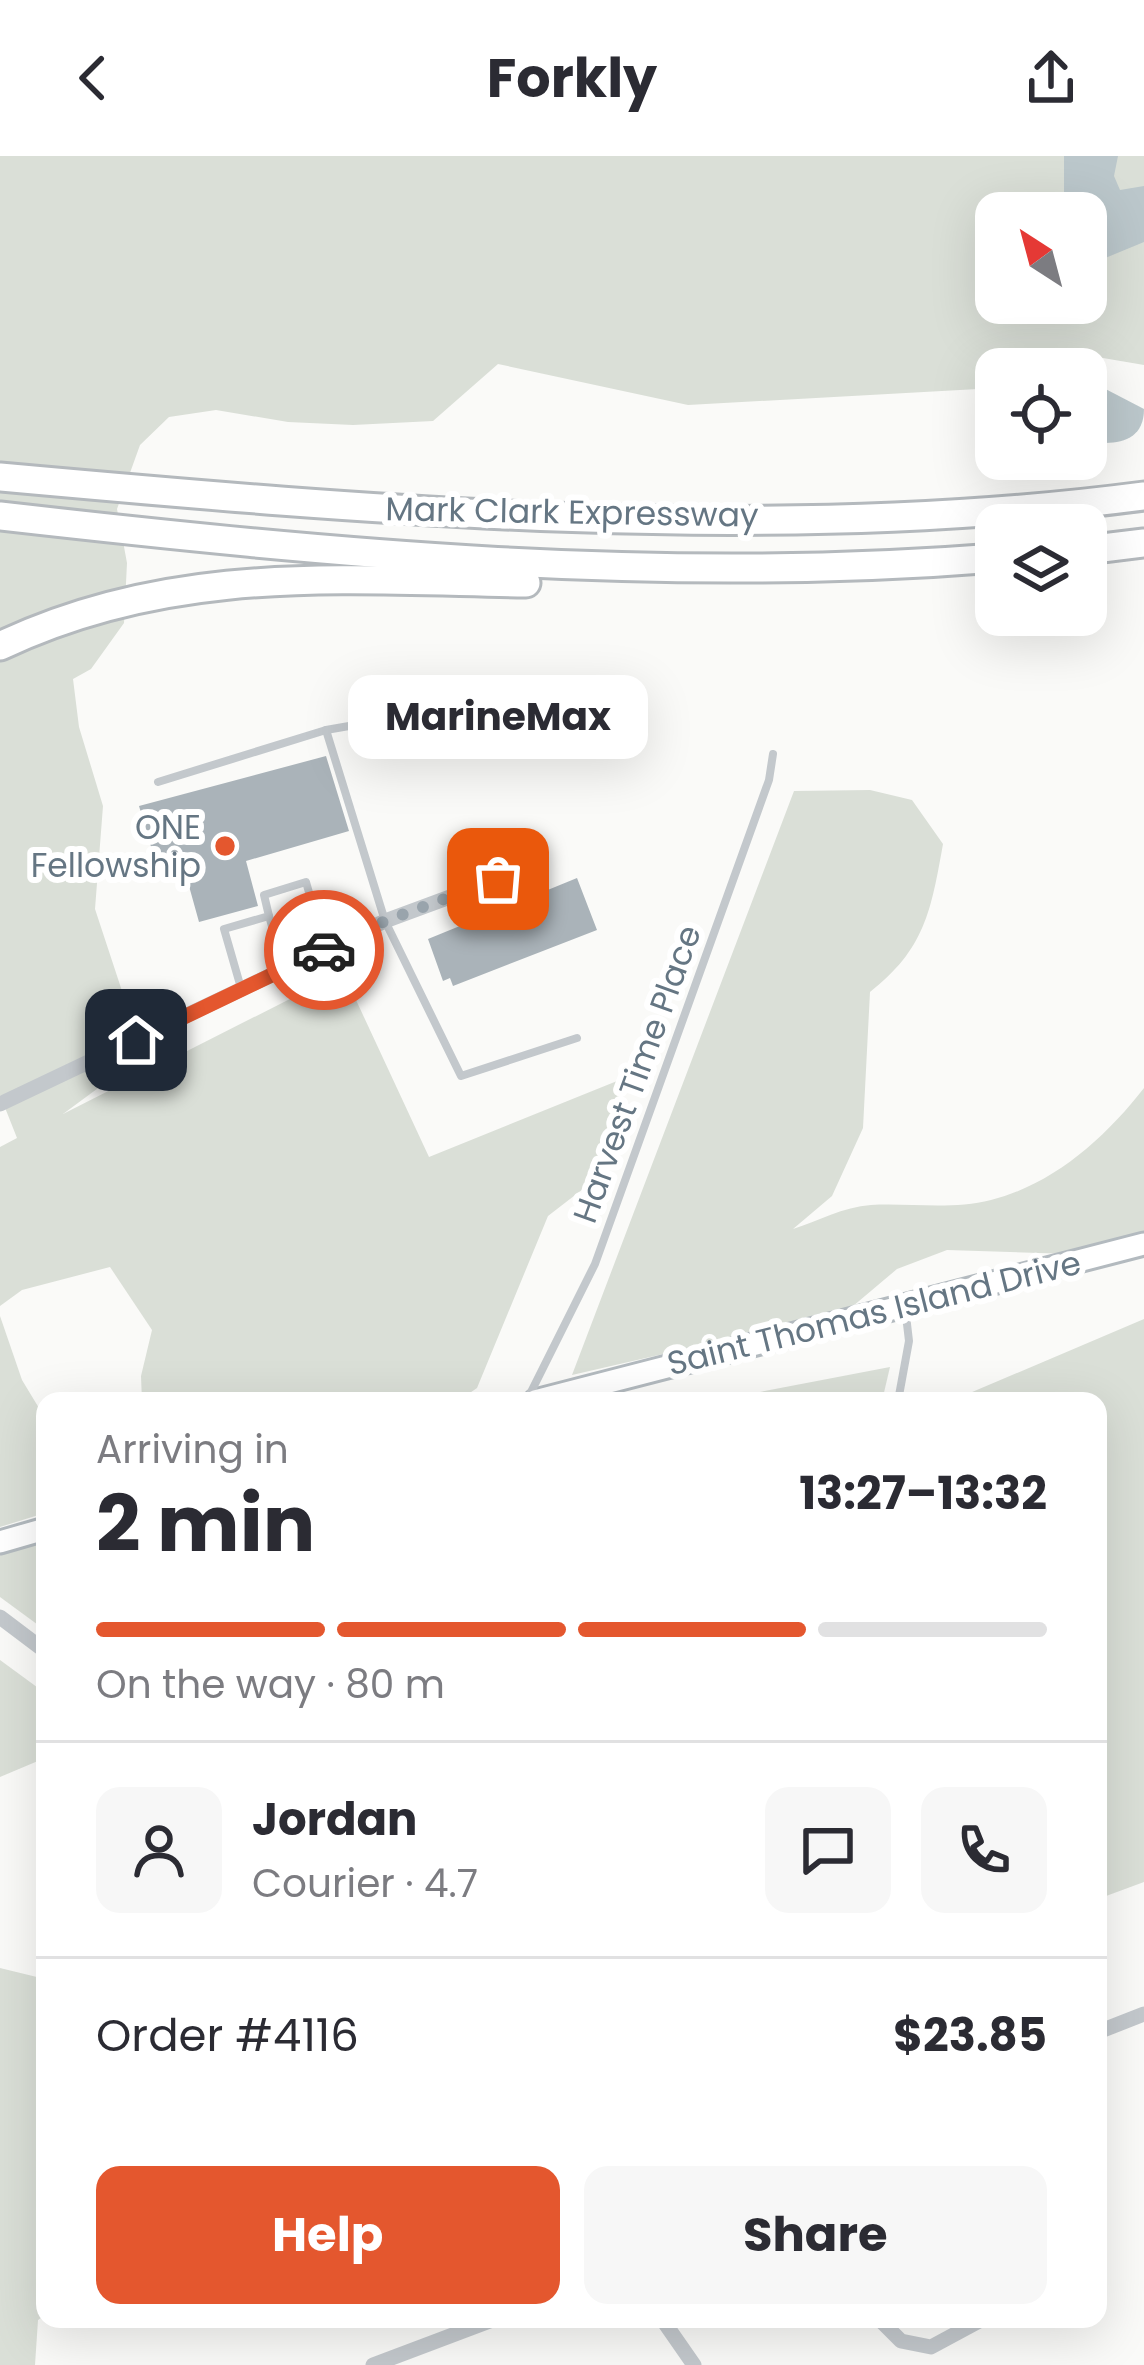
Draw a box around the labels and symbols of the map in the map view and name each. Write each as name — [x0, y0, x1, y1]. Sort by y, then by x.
north arrow — [975, 192, 1107, 324]
street label: Mark Clark Expressway — [385, 485, 759, 539]
callout: MarineMax — [348, 675, 648, 759]
place label: ONE Fellowship — [31, 804, 201, 889]
pin — [447, 828, 549, 930]
marker: ONE Fellowship — [212, 833, 238, 859]
courier — [264, 890, 384, 1010]
street label: Harvest Time Place — [561, 919, 713, 1229]
pin — [85, 989, 187, 1091]
street label: Saint Thomas Island Drive — [662, 1239, 1086, 1387]

